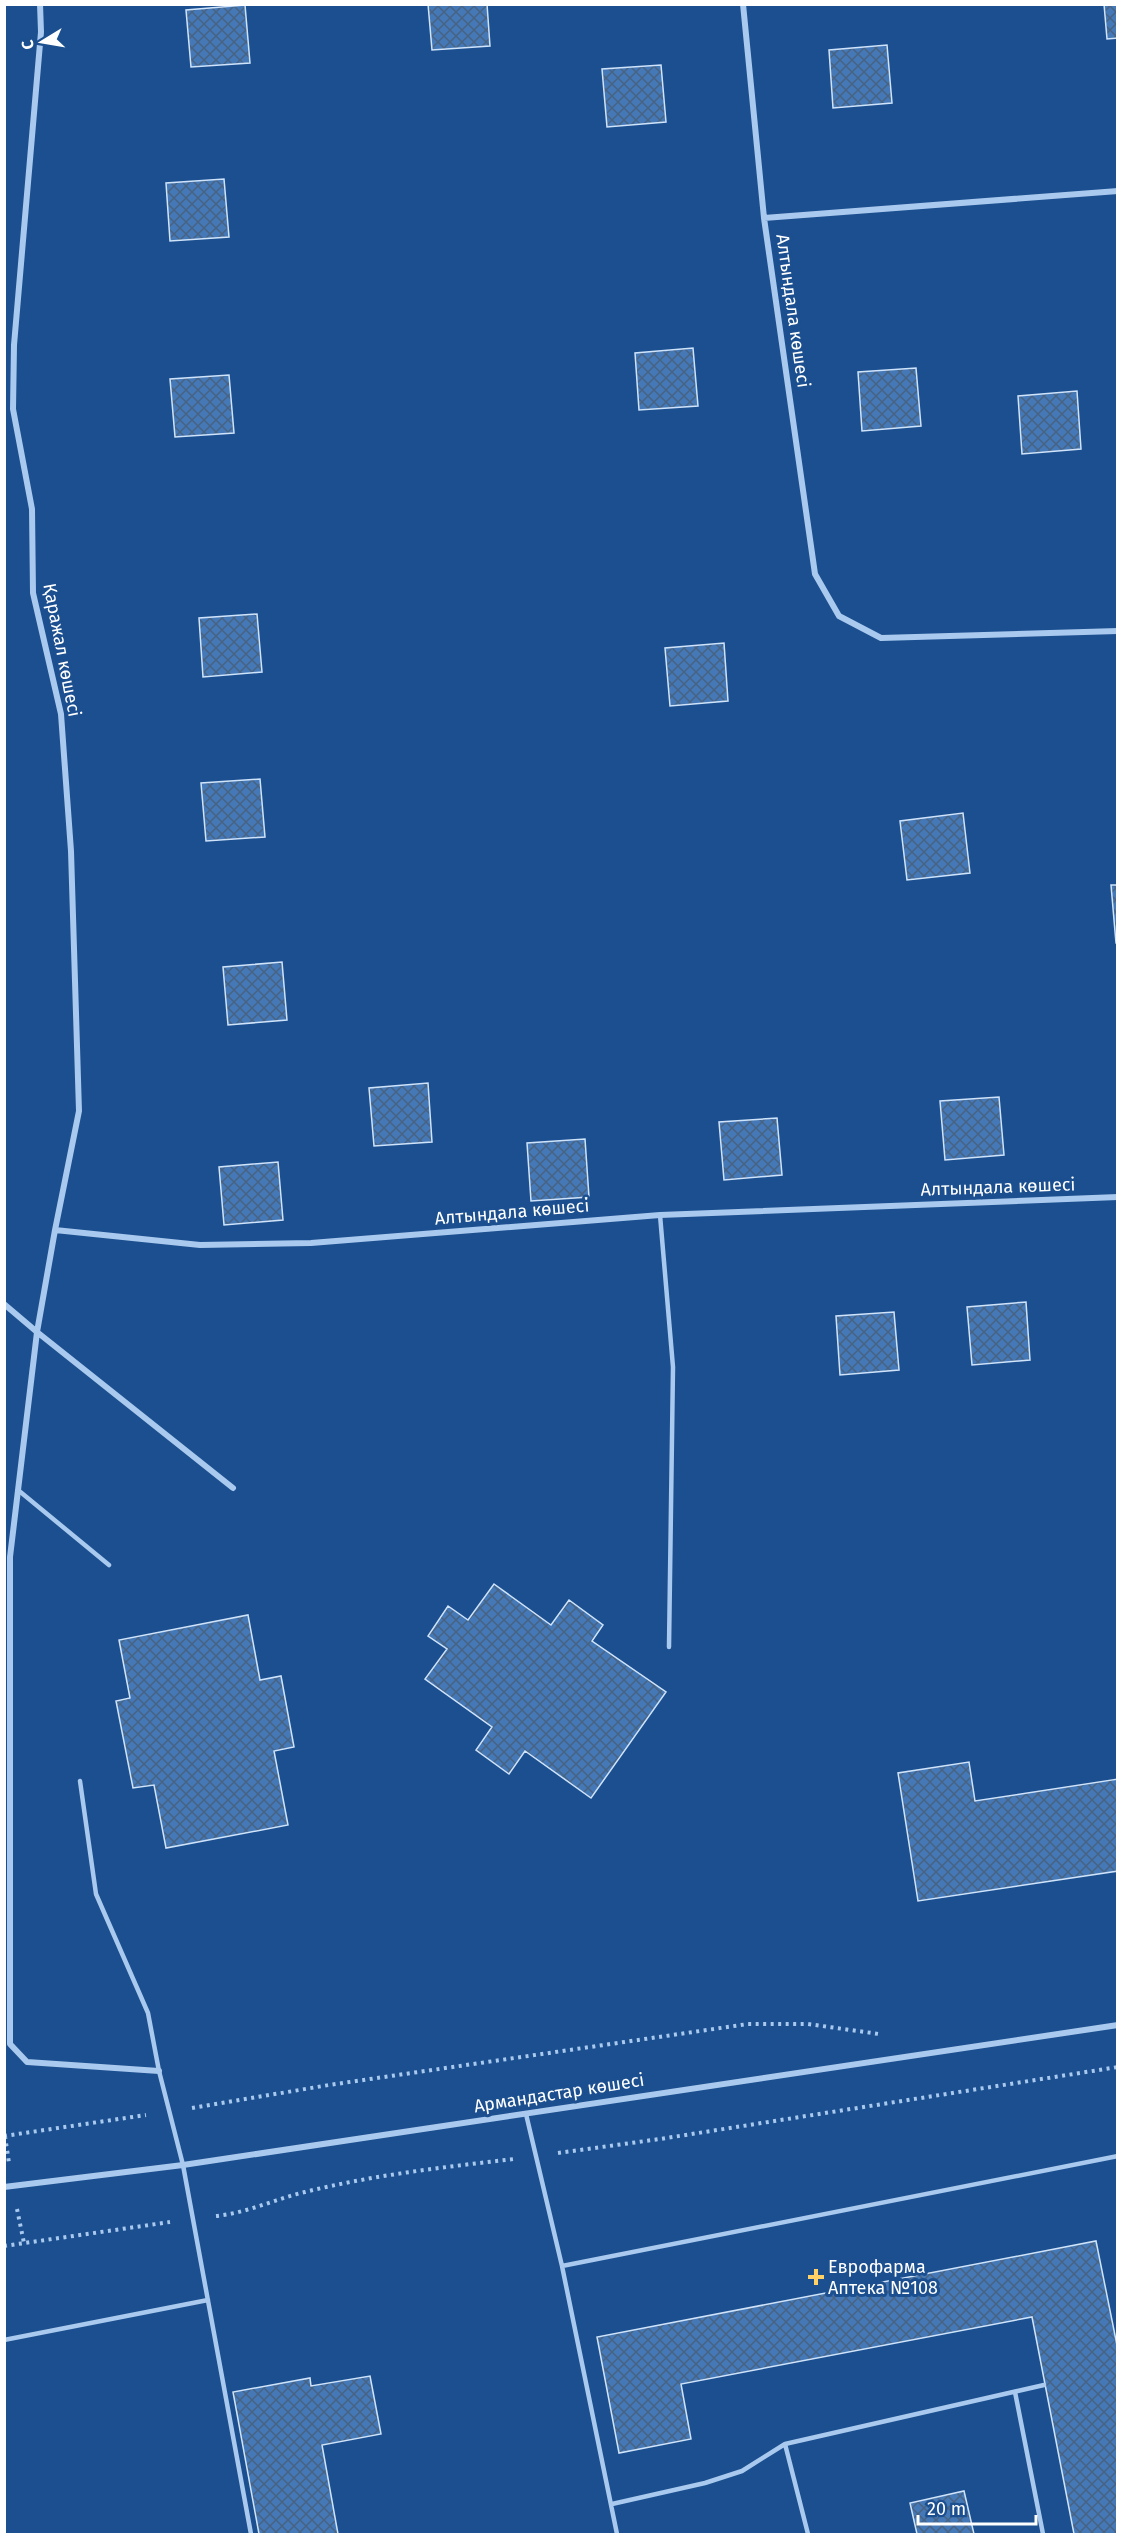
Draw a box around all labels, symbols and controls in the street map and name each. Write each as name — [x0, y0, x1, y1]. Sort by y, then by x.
north arrow — [12, 12, 72, 72]
text: С — [17, 38, 38, 51]
street label: Алтындала көшесі — [771, 233, 815, 389]
street label: Қаражал көшесі — [38, 581, 86, 719]
street label: Алтындала көшесі — [920, 1173, 1076, 1201]
street label: Алтындала көшесі — [434, 1194, 590, 1230]
street label: Армандастар көшесі — [472, 2069, 646, 2117]
place label: Еврофарма Аптека №108 — [828, 2256, 938, 2299]
marker: Еврофарма Аптека №108 — [809, 2270, 823, 2284]
scale bar — [918, 2488, 1036, 2526]
text: 20 m — [927, 2498, 966, 2520]

